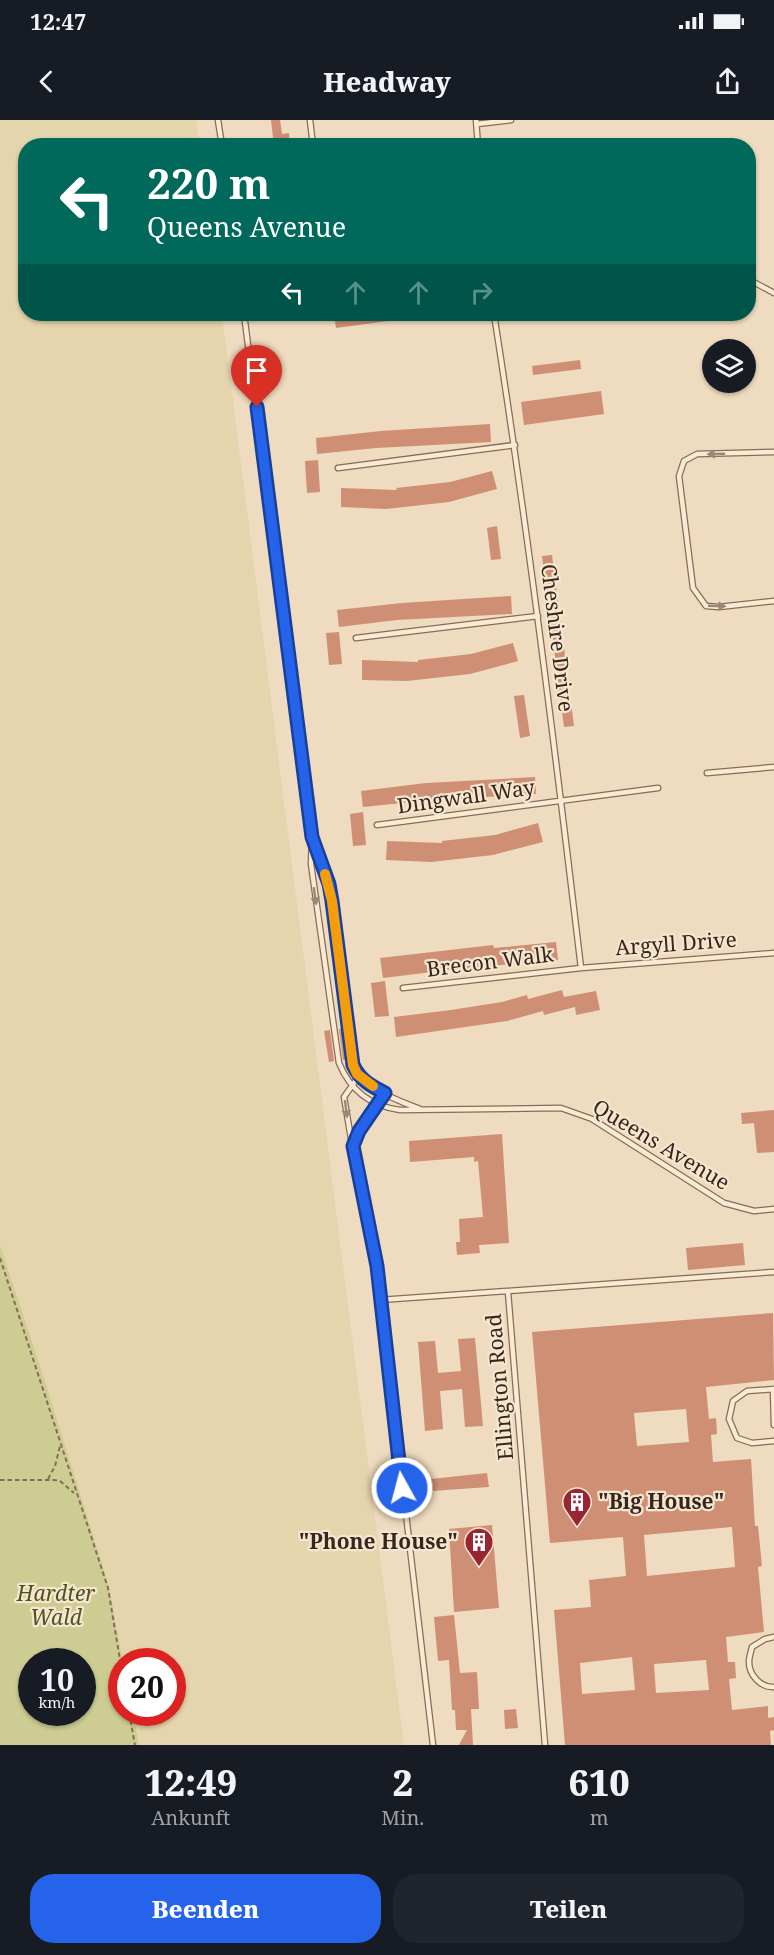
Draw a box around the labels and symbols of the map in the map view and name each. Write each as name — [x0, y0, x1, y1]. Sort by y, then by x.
pin — [231, 345, 282, 407]
one-way arrow — [706, 449, 725, 459]
street label: Cheshire Drive — [535, 562, 581, 713]
one-way arrow — [708, 601, 727, 611]
street label: Dingwall Way — [395, 772, 537, 820]
one-way arrow — [311, 886, 320, 905]
street label: Argyll Drive — [614, 925, 738, 961]
street label: Brecon Walk — [425, 939, 556, 983]
street label: Queens Avenue — [588, 1092, 735, 1196]
one-way arrow — [341, 1099, 350, 1118]
street label: Ellington Road — [479, 1313, 519, 1461]
position arrow — [370, 1456, 434, 1520]
building icon: "Big House" — [561, 1486, 593, 1528]
place label: "Big House" — [598, 1487, 724, 1515]
building icon: "Phone House" — [463, 1526, 495, 1568]
place label: "Phone House" — [299, 1527, 458, 1555]
park label: Hardter Wald — [16, 1579, 95, 1631]
speed limit sign: 20 — [108, 1648, 186, 1726]

